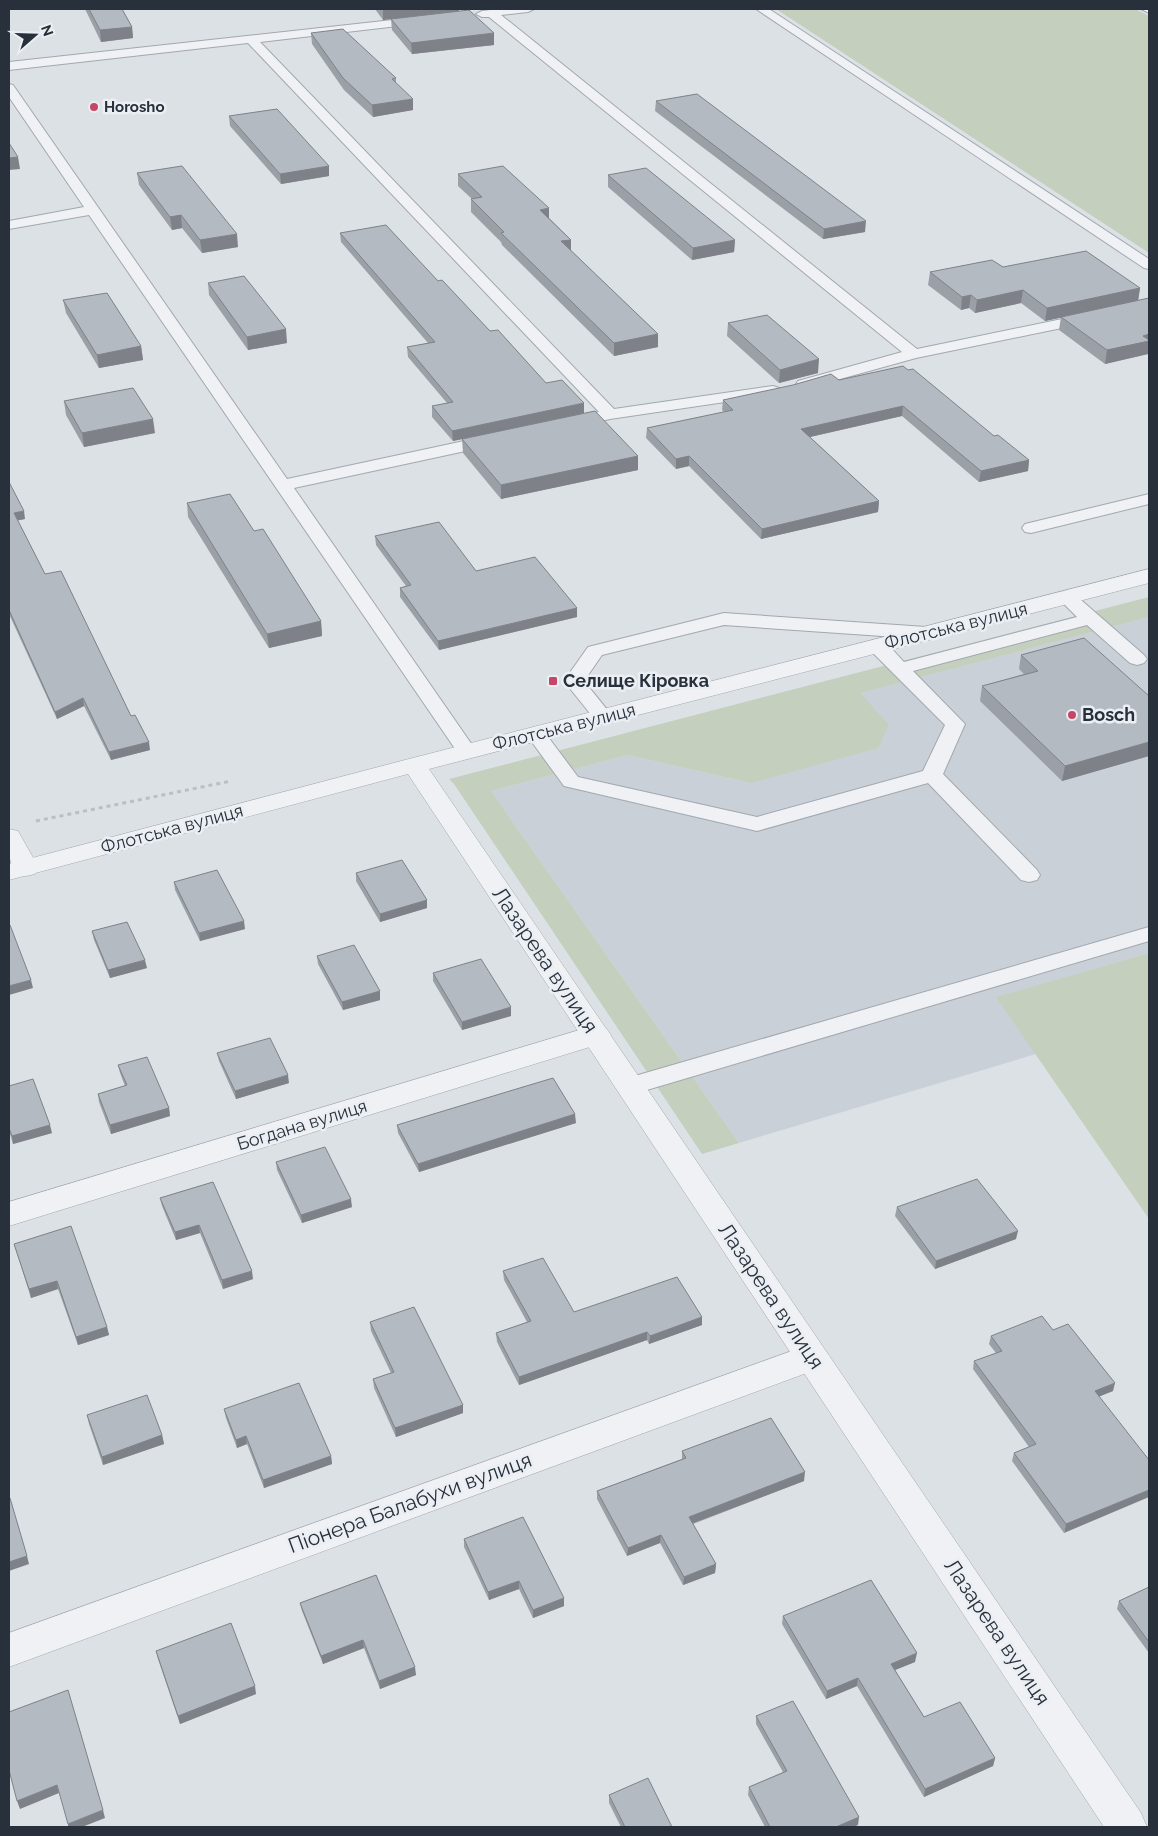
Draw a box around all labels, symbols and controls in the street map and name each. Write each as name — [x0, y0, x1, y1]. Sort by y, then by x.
north arrow — [10, 10, 60, 60]
text: N — [38, 23, 57, 38]
place label: Horosho — [104, 98, 165, 116]
marker: Horosho — [88, 101, 100, 113]
street label: Флотська вулиця — [882, 598, 1030, 653]
place label: Селище Кіровка — [563, 670, 709, 691]
marker: Селище Кіровка — [547, 675, 559, 687]
street label: Флотська вулиця — [490, 699, 638, 754]
place label: Bosch — [1082, 704, 1135, 725]
marker: Bosch — [1066, 709, 1078, 721]
street label: Флотська вулиця — [98, 799, 245, 858]
street label: Лазарева вулиця — [487, 882, 604, 1038]
street label: Богдана вулиця — [234, 1095, 369, 1154]
street label: Лазарева вулиця — [713, 1218, 830, 1374]
street label: Піонера Балабухи вулиця — [285, 1447, 535, 1558]
street label: Лазарева вулиця — [939, 1554, 1056, 1710]

